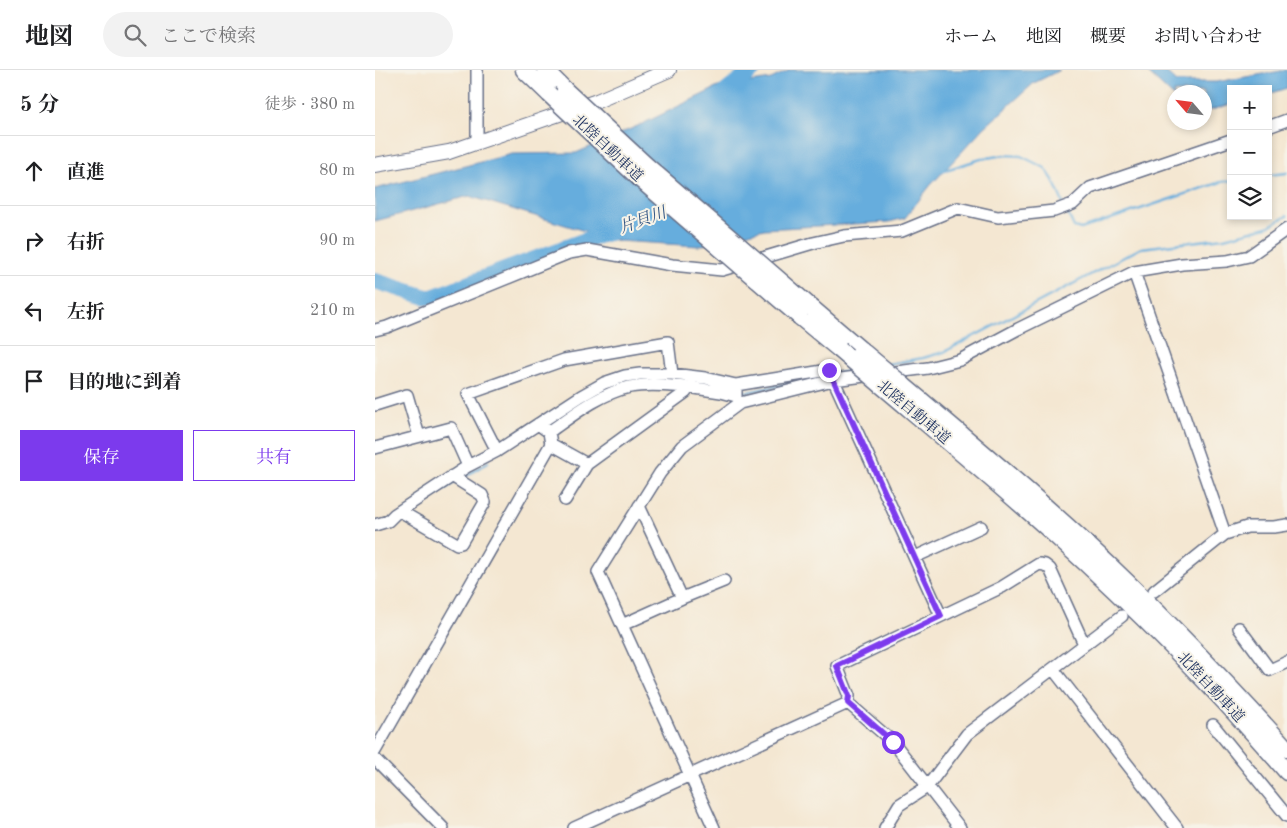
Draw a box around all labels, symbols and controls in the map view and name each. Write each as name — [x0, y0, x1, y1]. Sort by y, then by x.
search box — [103, 12, 453, 57]
icon: search — [121, 21, 149, 49]
text: 地図 — [25, 26, 73, 50]
text: ここで検索 — [161, 28, 256, 47]
text: ホーム — [944, 28, 998, 46]
text: 地図 — [1026, 28, 1062, 46]
text: 概要 — [1090, 28, 1126, 46]
text: お問い合わせ — [1154, 28, 1262, 46]
north arrow — [1167, 85, 1212, 130]
map controls — [1227, 85, 1272, 220]
button: + — [1227, 85, 1272, 130]
text: 5 分 — [20, 95, 59, 116]
text: 徒歩 · 380 m — [265, 97, 355, 113]
street label: 北陸自動車道 — [569, 111, 646, 185]
button: − — [1227, 130, 1272, 175]
icon: ahead — [20, 157, 48, 185]
text: 80 m — [319, 163, 355, 179]
text: 直進 — [67, 164, 105, 183]
button: layers — [1227, 175, 1272, 220]
water label: 片貝川 — [617, 203, 670, 237]
icon: right — [20, 227, 48, 255]
text: 90 m — [319, 233, 355, 249]
text: 右折 — [67, 234, 105, 253]
icon: left — [20, 297, 48, 325]
text: 210 m — [310, 303, 355, 319]
text: 左折 — [67, 304, 105, 323]
route end — [818, 359, 841, 382]
icon: arrive — [20, 367, 48, 395]
text: 目的地に到着 — [67, 374, 181, 393]
street label: 北陸自動車道 — [874, 377, 954, 448]
button: 保存 — [20, 430, 183, 481]
button: 共有 — [193, 430, 355, 481]
street label: 北陸自動車道 — [1174, 649, 1248, 726]
route start — [882, 731, 905, 754]

